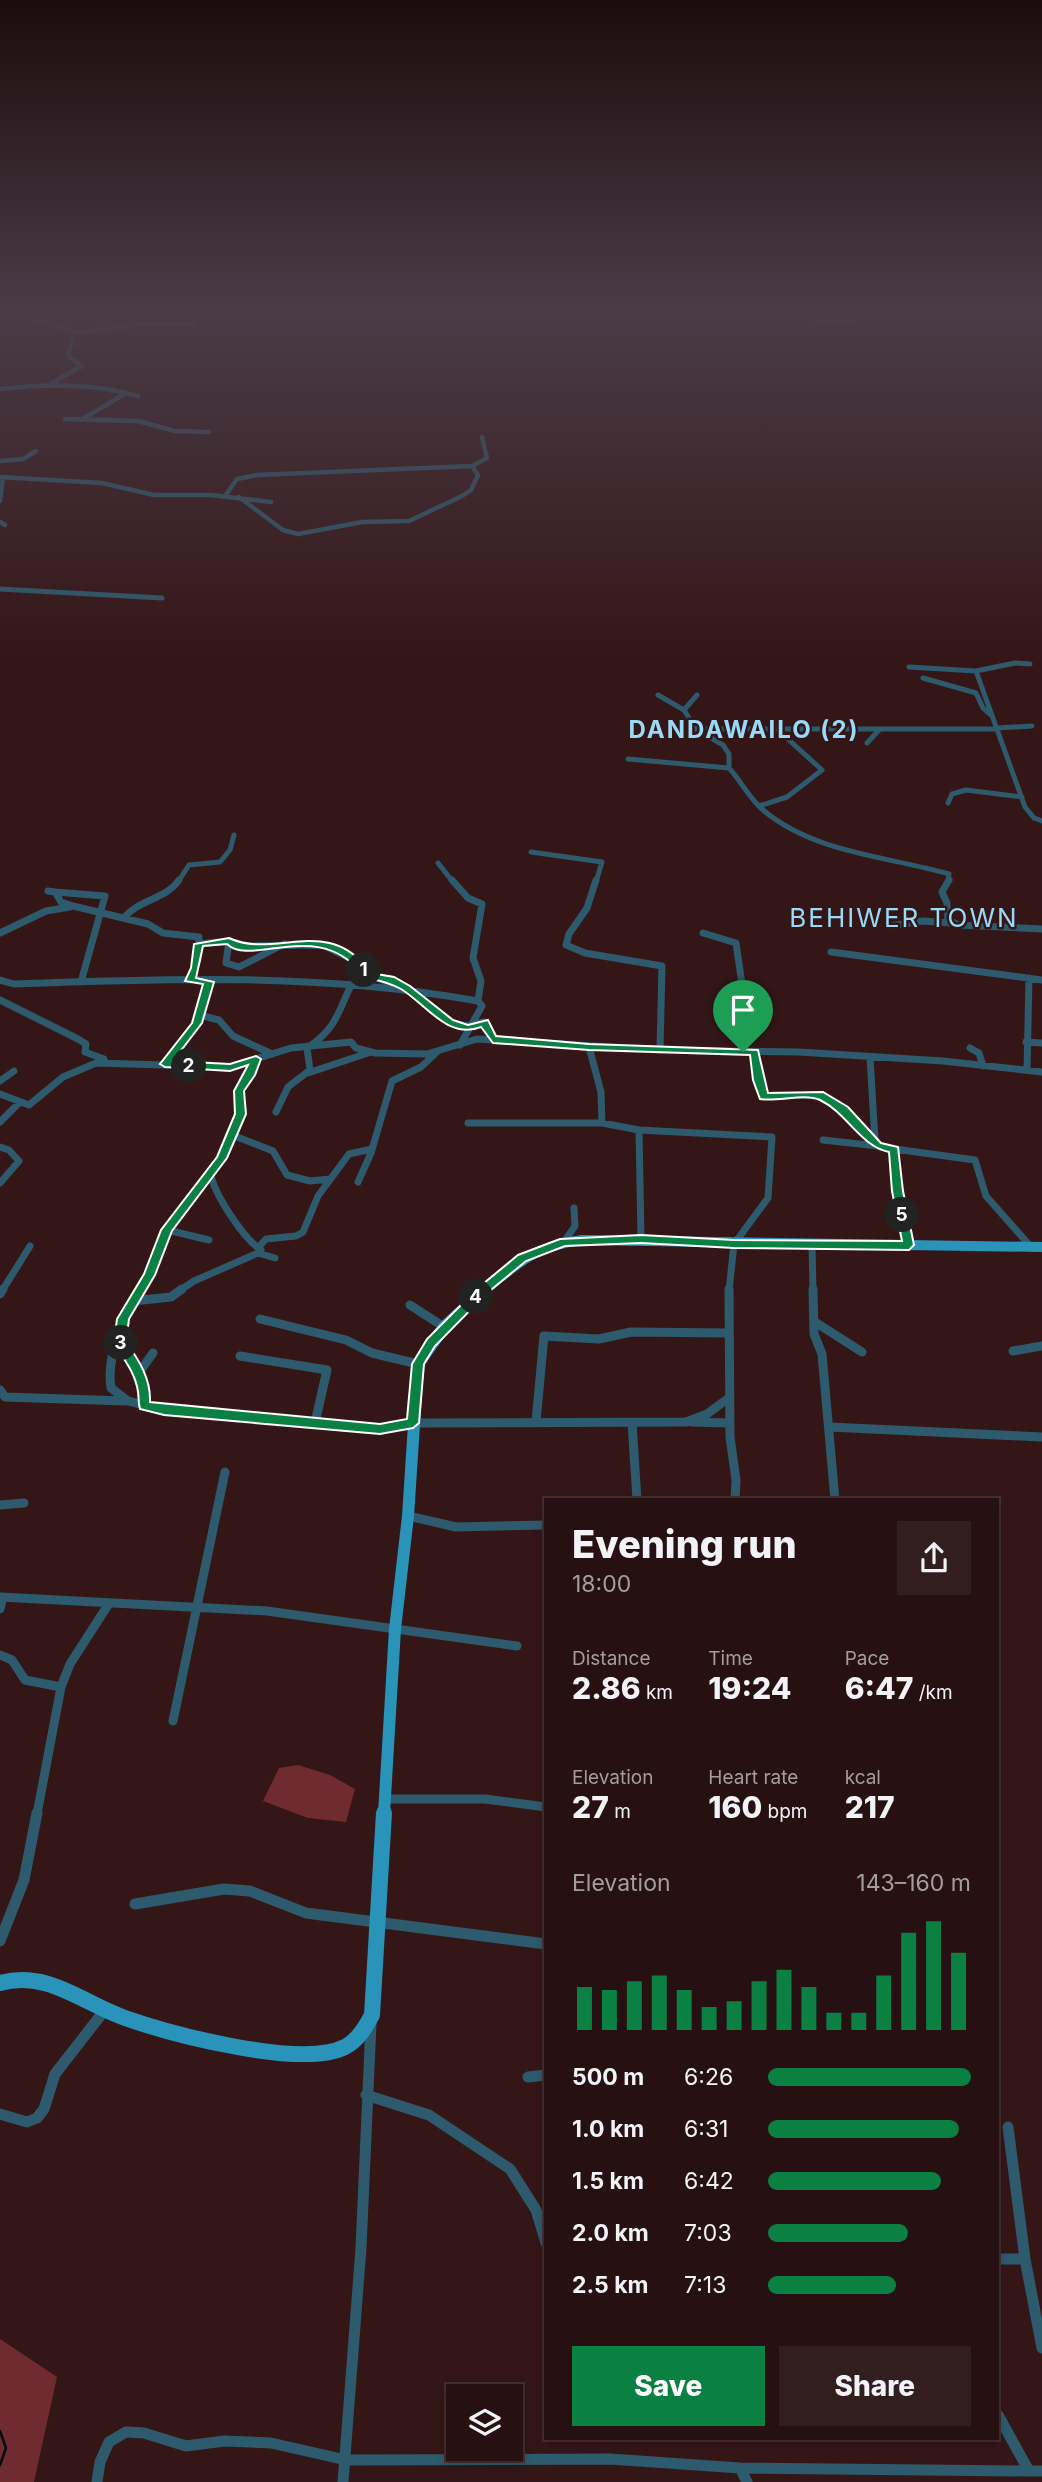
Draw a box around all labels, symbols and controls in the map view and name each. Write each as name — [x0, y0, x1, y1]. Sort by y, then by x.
district label: DANDAWAILO (2) — [628, 715, 860, 744]
district label: BEHIWER TOWN — [789, 902, 1019, 933]
pin: 1 — [346, 953, 382, 988]
text: 1 — [359, 958, 368, 981]
pin — [713, 980, 773, 1052]
icon: arrive — [724, 991, 762, 1029]
pin: 2 — [172, 1048, 206, 1084]
text: 2 — [183, 1054, 194, 1077]
pin: 5 — [884, 1198, 920, 1232]
text: 5 — [895, 1203, 908, 1226]
pin: 4 — [458, 1280, 494, 1314]
text: 4 — [469, 1285, 482, 1308]
pin: 3 — [104, 1326, 138, 1360]
text: 3 — [114, 1331, 127, 1354]
text: Evening run — [572, 1521, 797, 1567]
button: share — [897, 1521, 971, 1595]
text: 18:00 — [572, 1570, 631, 1598]
text: Distance — [572, 1647, 650, 1670]
text: Time — [708, 1647, 753, 1670]
text: Pace — [845, 1647, 889, 1670]
text: 2.86 — [572, 1670, 641, 1706]
text: 19:24 — [708, 1670, 791, 1706]
text: 6:47 — [845, 1670, 913, 1706]
text: km — [641, 1681, 673, 1704]
text: /km — [913, 1681, 953, 1704]
text: Elevation — [572, 1766, 653, 1789]
text: Heart rate — [708, 1766, 798, 1789]
text: kcal — [845, 1766, 881, 1789]
text: 27 — [572, 1789, 609, 1825]
text: 160 — [708, 1789, 762, 1825]
text: 217 — [845, 1789, 895, 1825]
text: m — [609, 1800, 631, 1823]
text: bpm — [762, 1800, 807, 1823]
text: Elevation — [572, 1869, 671, 1897]
text: 143–160 m — [856, 1869, 971, 1897]
text: 500 m — [572, 2063, 644, 2091]
text: 6:26 — [684, 2063, 733, 2091]
text: 1.0 km — [572, 2115, 644, 2143]
text: 6:31 — [684, 2115, 728, 2143]
text: 1.5 km — [572, 2167, 644, 2195]
text: 6:42 — [684, 2167, 734, 2195]
text: 2.0 km — [572, 2219, 649, 2247]
text: 7:03 — [684, 2219, 732, 2247]
text: 2.5 km — [572, 2271, 649, 2299]
text: 7:13 — [684, 2271, 726, 2299]
button: Save — [572, 2346, 765, 2426]
button: Share — [779, 2346, 971, 2426]
map controls — [446, 2384, 523, 2461]
button: layers — [446, 2384, 523, 2461]

